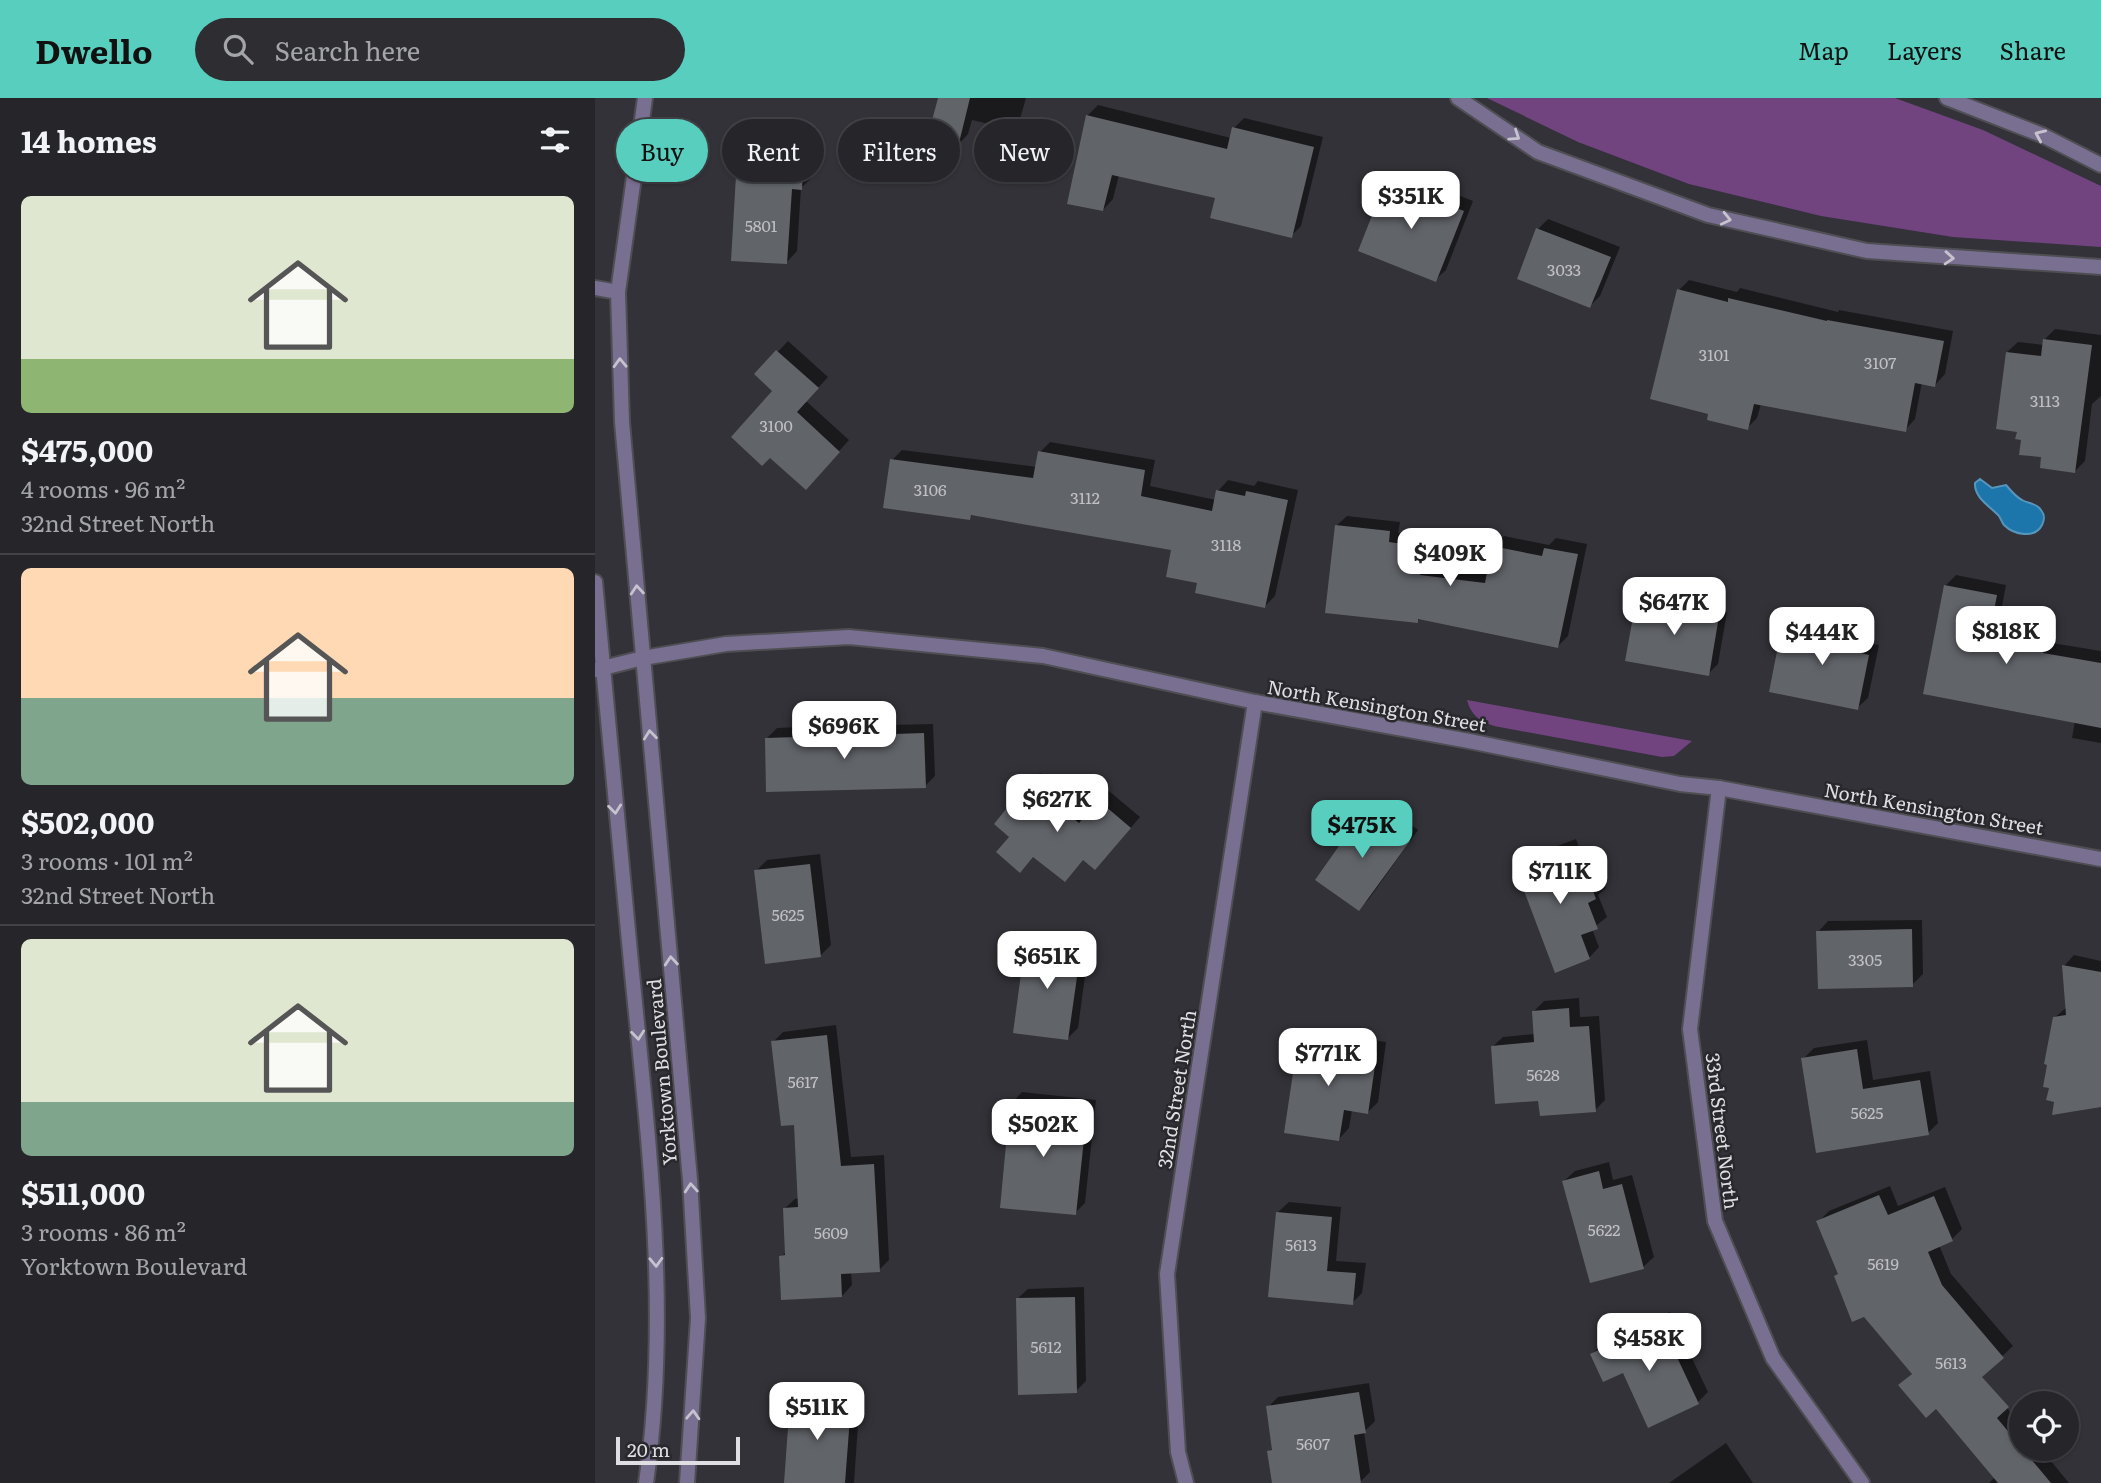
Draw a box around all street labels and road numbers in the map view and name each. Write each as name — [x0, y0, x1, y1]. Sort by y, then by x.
street label: North Kensington Street — [1265, 672, 1489, 738]
street label: North Kensington Street — [1822, 775, 2046, 841]
street label: Yorktown Boulevard — [639, 977, 683, 1166]
street label: 32nd Street North — [1150, 1008, 1202, 1170]
street label: 33rd Street North — [1700, 1051, 1746, 1211]

